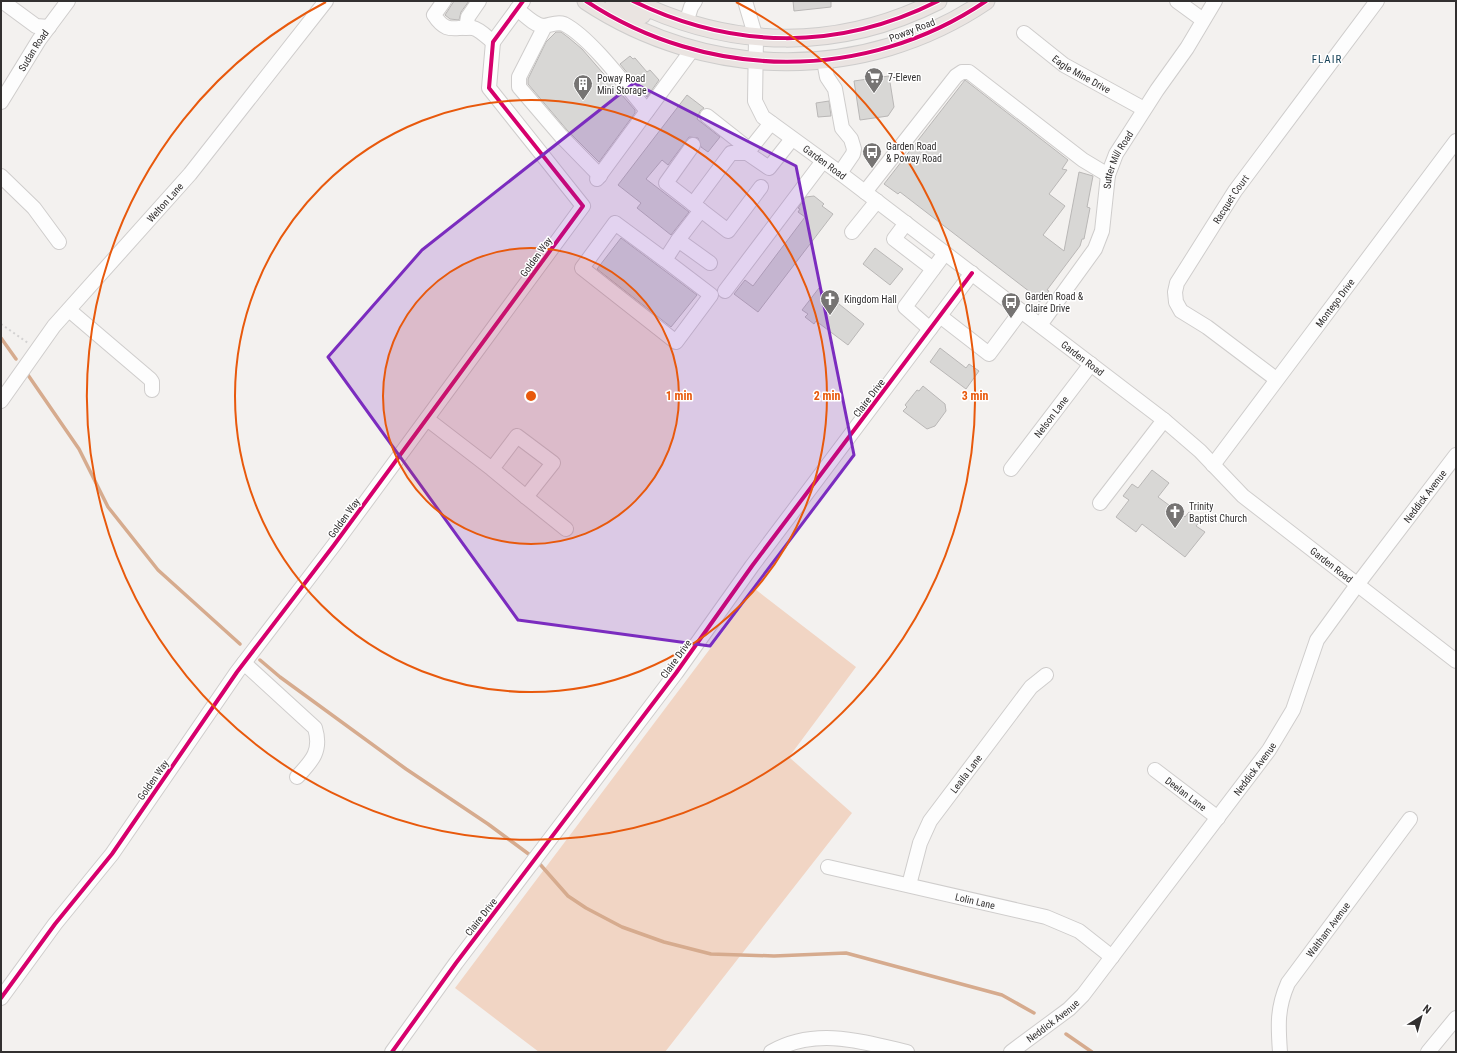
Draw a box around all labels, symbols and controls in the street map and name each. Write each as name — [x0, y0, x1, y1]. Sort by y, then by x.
street label: Poway Road — [887, 16, 937, 44]
street label: Sudan Road — [16, 27, 50, 73]
street label: Eagle Mine Drive — [1050, 53, 1113, 95]
district label: FLAIR — [1312, 53, 1342, 66]
supermarket icon: 7-Eleven — [863, 66, 885, 94]
place label: 7-Eleven — [888, 72, 921, 83]
building icon: Poway Road Mini Storage — [572, 73, 594, 101]
place label: Poway Road Mini Storage — [597, 73, 647, 96]
street label: Sutter Mill Road — [1101, 129, 1135, 189]
bus stop icon: Garden Road & Poway Road — [861, 141, 883, 169]
place label: Garden Road & Poway Road — [886, 141, 942, 164]
street label: Garden Road — [801, 143, 849, 181]
street label: Racquet Court — [1210, 173, 1251, 226]
street label: Welton Lane — [144, 180, 185, 224]
street label: Golden Way — [518, 235, 554, 279]
street label: Montego Drive — [1313, 276, 1357, 329]
church icon: Kingdom Hall — [819, 288, 841, 316]
bus stop icon: Garden Road & Claire Drive — [1000, 291, 1022, 319]
place label: Garden Road & Claire Drive — [1025, 291, 1084, 314]
place label: Kingdom Hall — [844, 294, 897, 305]
street label: Garden Road — [1059, 338, 1106, 378]
street label: Claire Drive — [851, 376, 887, 419]
centre of rings — [524, 389, 538, 403]
text: 1 min — [666, 389, 692, 403]
text: 2 min — [814, 389, 840, 403]
text: 3 min — [962, 389, 988, 403]
street label: Nelson Lane — [1032, 393, 1070, 439]
street label: Neddick Avenue — [1401, 467, 1448, 525]
street label: Golden Way — [326, 496, 362, 540]
church icon: Trinity Baptist Church — [1164, 501, 1186, 529]
place label: Trinity Baptist Church — [1189, 501, 1247, 524]
street label: Garden Road — [1308, 545, 1355, 585]
street label: Claire Drive — [658, 637, 694, 680]
street label: Neddick Avenue — [1231, 740, 1278, 797]
street label: Leaila Lane — [948, 752, 984, 795]
street label: Golden Way — [135, 758, 171, 802]
street label: Deelan Lane — [1163, 775, 1209, 813]
street label: Lolin Lane — [954, 891, 997, 911]
street label: Claire Drive — [463, 896, 499, 938]
street label: Waltham Avenue — [1304, 900, 1352, 959]
street label: Neddick Avenue — [1024, 997, 1081, 1044]
north arrow — [1401, 997, 1441, 1037]
text: N — [1420, 1002, 1434, 1017]

